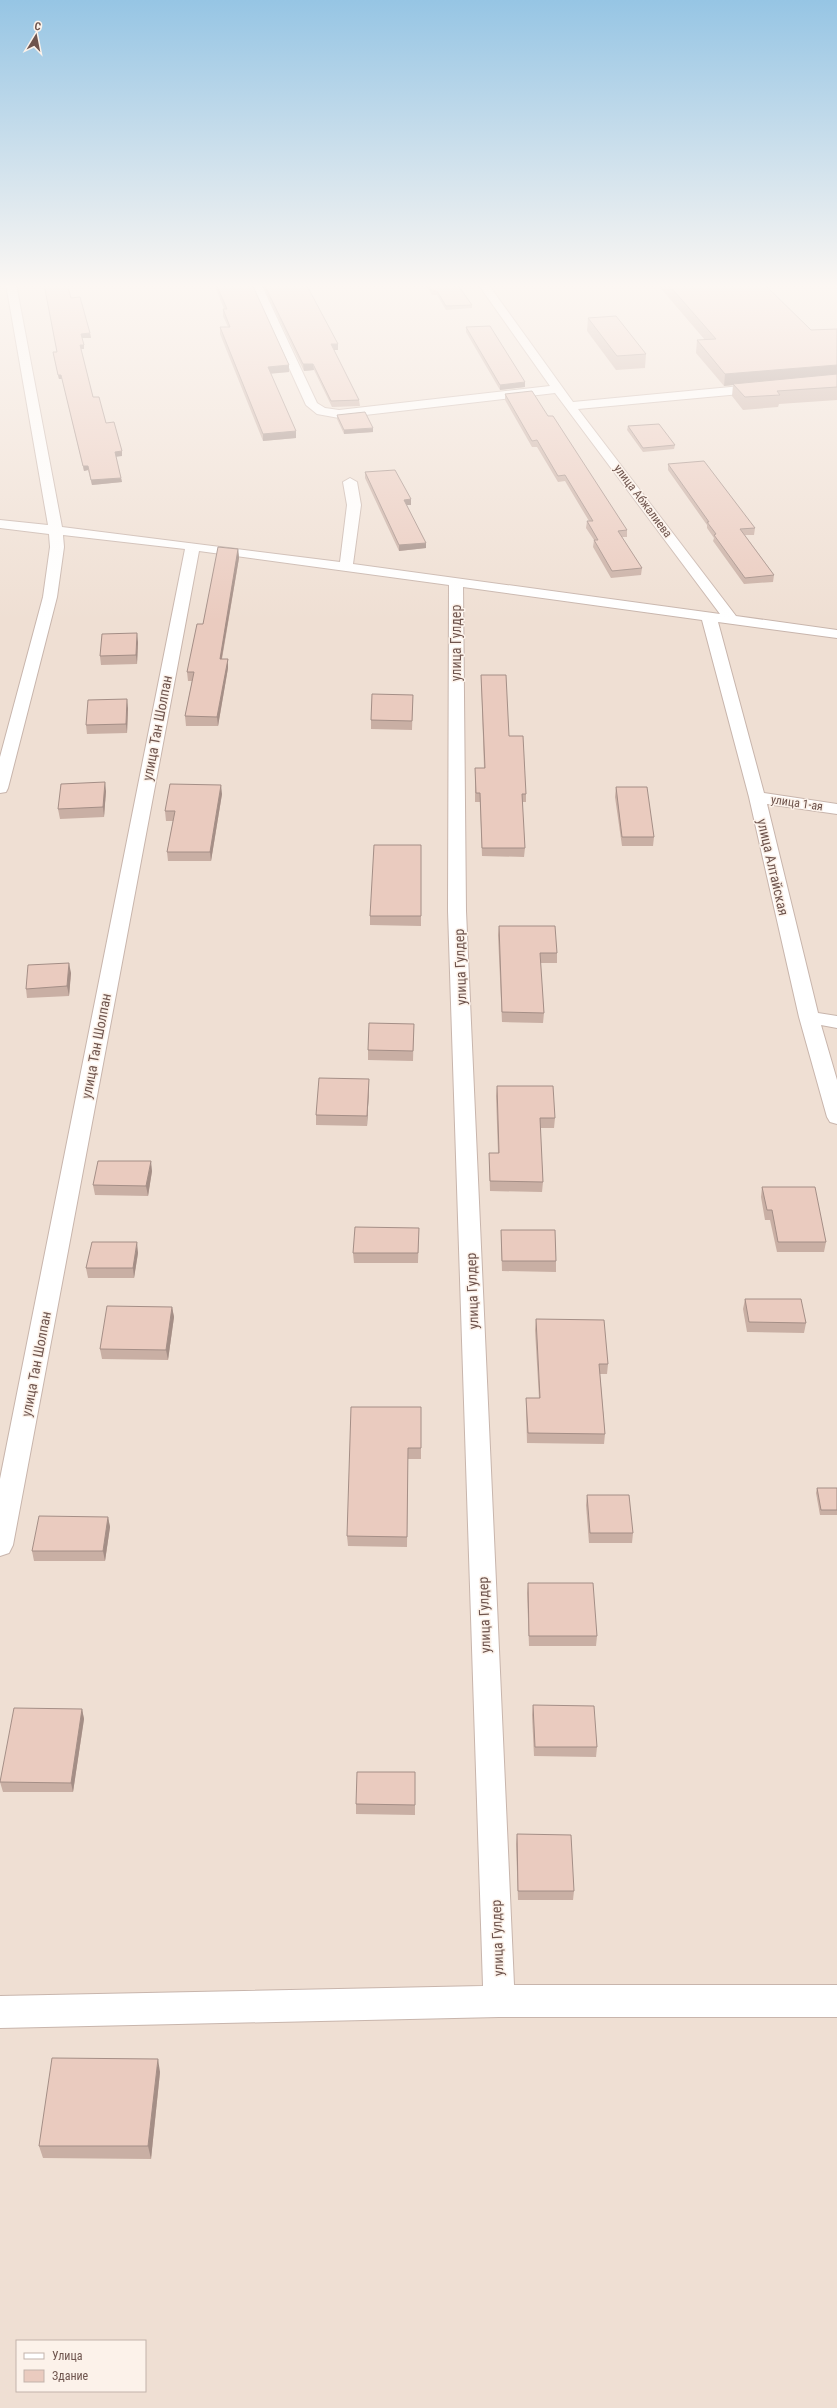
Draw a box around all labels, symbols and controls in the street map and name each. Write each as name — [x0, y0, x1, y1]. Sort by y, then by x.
north arrow — [16, 16, 56, 56]
text: С — [33, 20, 42, 34]
street label: улица Абжалиева — [611, 462, 675, 540]
street label: улица Гулдер — [448, 605, 464, 681]
street label: улица Тан Шолпан — [139, 674, 175, 782]
street label: улица 1-ая — [770, 792, 824, 814]
street label: улица Алтайская — [754, 817, 792, 917]
street label: улица Гулдер — [451, 928, 469, 1006]
street label: улица Тан Шолпан — [78, 992, 114, 1100]
street label: улица Гулдер — [463, 1252, 481, 1330]
street label: улица Тан Шолпан — [18, 1310, 54, 1418]
street label: улица Гулдер — [475, 1576, 493, 1654]
street label: улица Гулдер — [488, 1899, 506, 1977]
legend — [16, 2340, 146, 2392]
text: Улица — [52, 2349, 83, 2363]
text: Здание — [52, 2369, 89, 2383]

